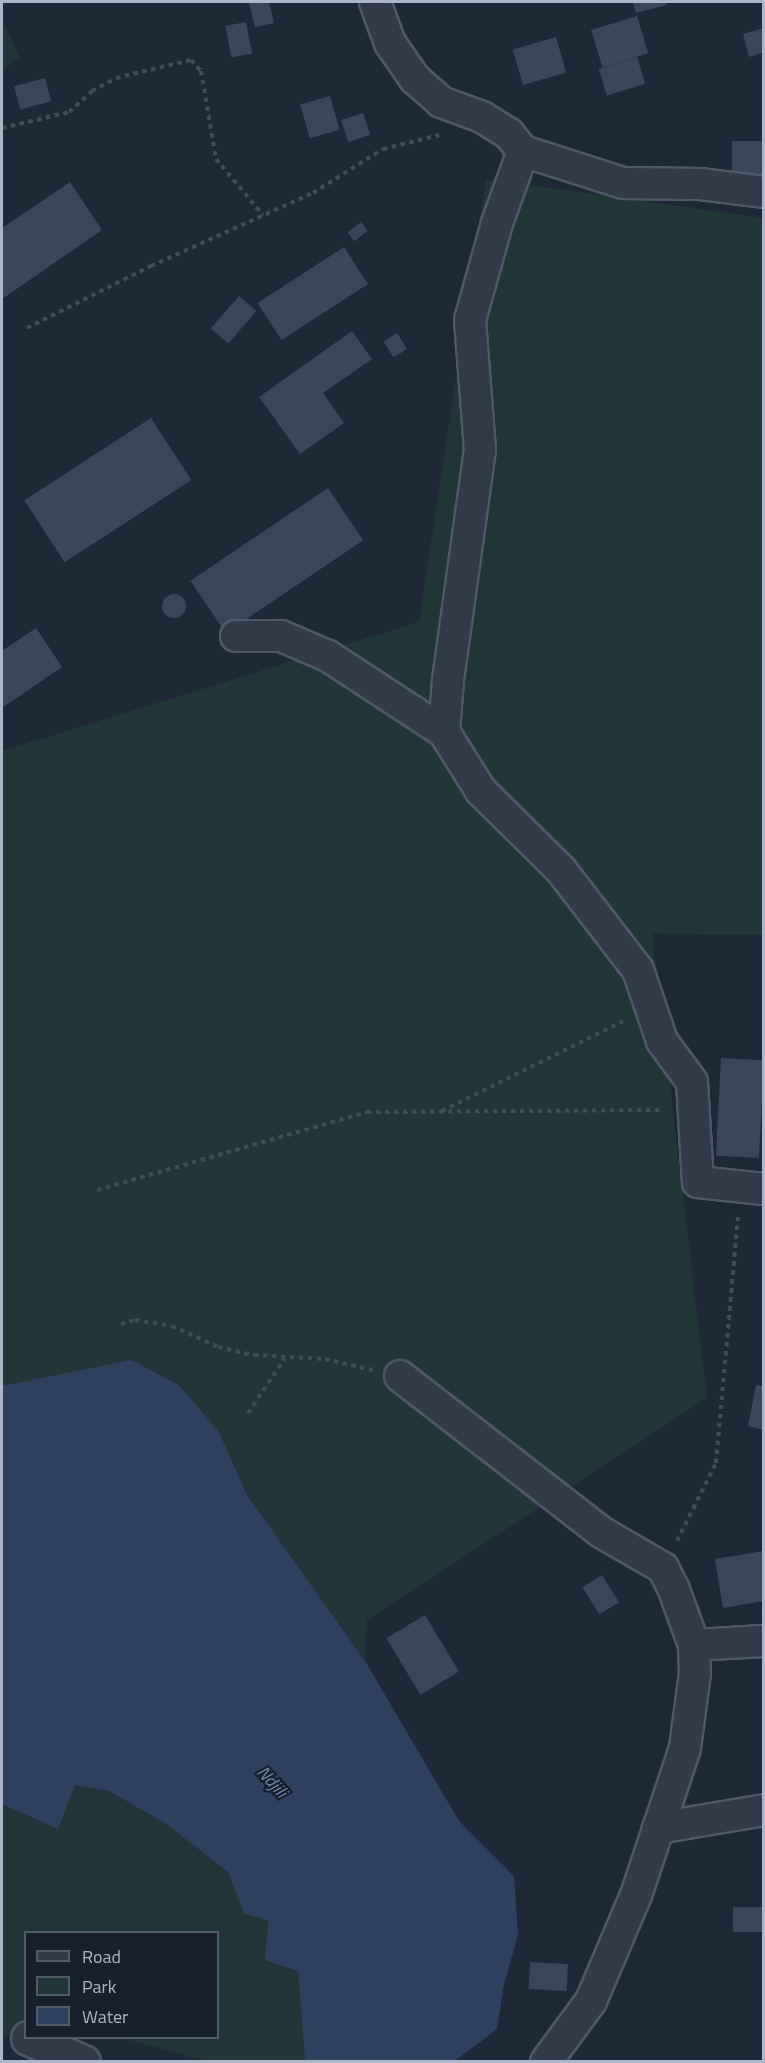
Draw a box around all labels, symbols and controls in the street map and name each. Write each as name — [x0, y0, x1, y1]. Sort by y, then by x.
water label: Ndjili — [252, 1762, 292, 1802]
legend — [24, 1931, 219, 2039]
text: Road — [82, 1943, 121, 1970]
text: Park — [82, 1973, 116, 2000]
text: Water — [82, 2003, 128, 2030]

